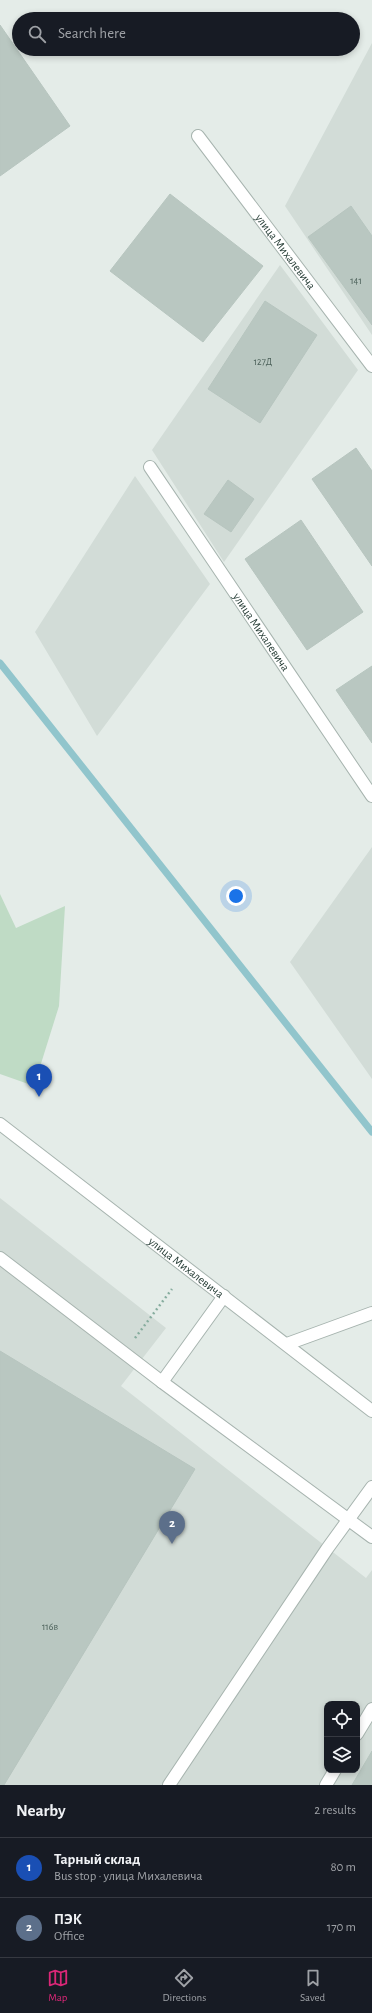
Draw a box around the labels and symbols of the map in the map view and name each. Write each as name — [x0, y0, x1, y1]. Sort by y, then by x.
street label: улица Михалевича — [252, 211, 318, 292]
house number: 141 — [350, 276, 362, 286]
house number: 127Д — [254, 357, 273, 367]
street label: улица Михалевича — [229, 590, 292, 674]
your location — [226, 886, 246, 906]
pin: 1 — [26, 1064, 52, 1097]
street label: улица Михалевича — [145, 1234, 226, 1300]
pin: 2 — [159, 1511, 185, 1544]
house number: 116в — [42, 1622, 58, 1632]

